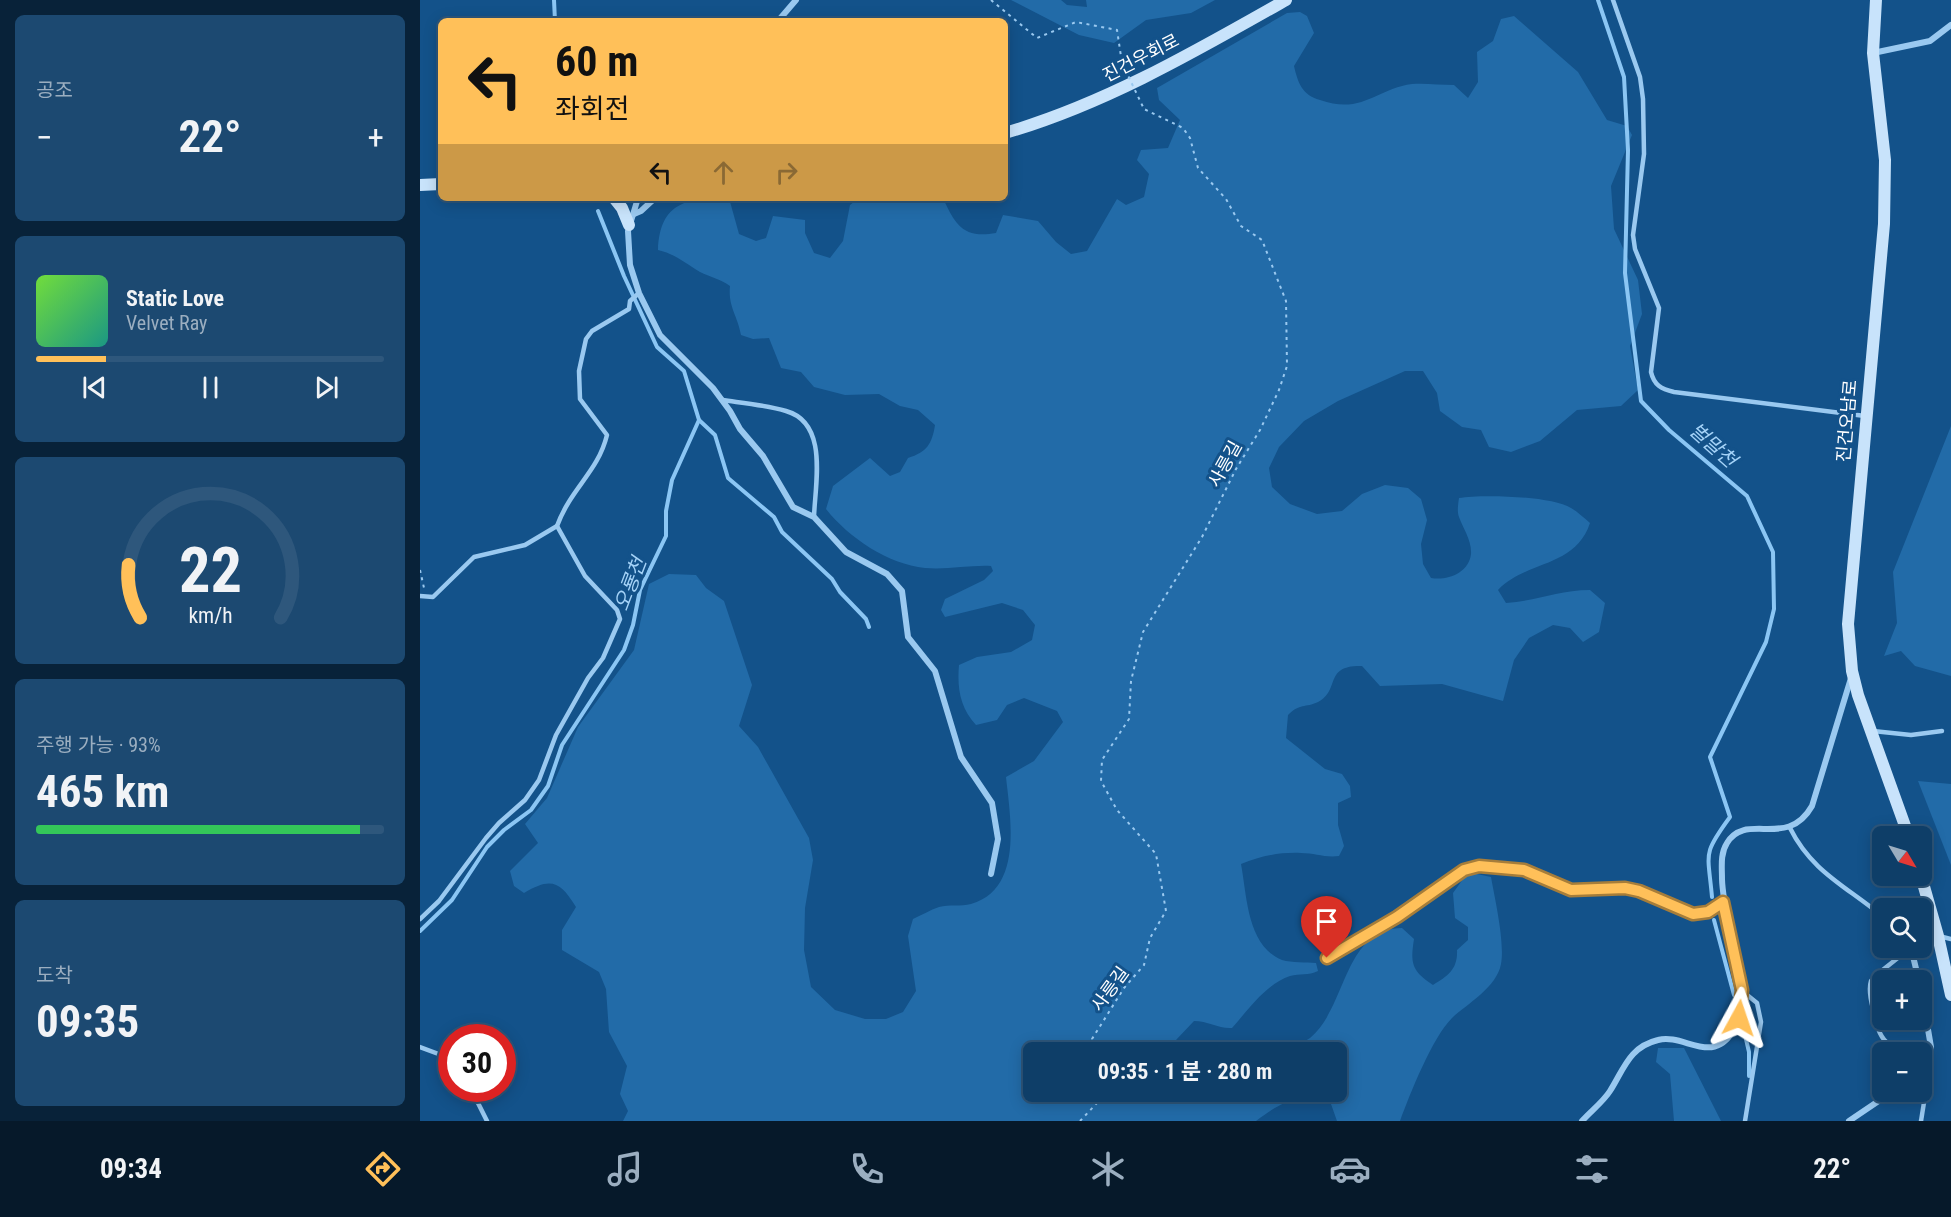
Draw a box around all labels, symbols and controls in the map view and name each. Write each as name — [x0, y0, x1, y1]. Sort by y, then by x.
street label: 진건우회로 — [1099, 29, 1182, 86]
text: 60 m — [555, 37, 638, 86]
icon: left — [456, 42, 534, 120]
text: 공조 — [36, 78, 73, 102]
text: 좌회전 — [555, 93, 630, 125]
text: 22° — [179, 110, 242, 163]
text: − — [36, 118, 53, 157]
text: + — [368, 118, 384, 157]
icon: left — [644, 156, 677, 189]
icon: ahead — [707, 156, 740, 189]
icon: right — [770, 156, 803, 189]
text: Static Love — [126, 286, 224, 311]
text: Velvet Ray — [126, 311, 207, 335]
icon: previous — [78, 371, 111, 404]
icon: pause — [194, 371, 227, 404]
icon: next — [310, 371, 343, 404]
street label: 진건오남로 — [1832, 379, 1861, 463]
water label: 벌말천 — [1684, 418, 1743, 474]
street label: 사릉길 — [1203, 437, 1246, 491]
text: 22 — [178, 534, 242, 607]
water label: 오룡천 — [609, 552, 652, 614]
text: km/h — [188, 603, 232, 628]
text: 주행 가능 · 93% — [36, 733, 161, 757]
text: 465 km — [36, 765, 169, 818]
north arrow — [1872, 826, 1932, 886]
map controls — [1872, 826, 1932, 1102]
pin — [1301, 896, 1352, 958]
button: search — [1872, 898, 1932, 958]
icon: arrive — [1310, 905, 1343, 938]
street label: 사릉길 — [1086, 962, 1133, 1015]
text: 도착 — [36, 963, 73, 987]
button: + — [1872, 970, 1932, 1030]
position arrow — [1707, 986, 1771, 1050]
text: 09:35 — [36, 995, 139, 1048]
speed limit sign: 30 — [438, 1024, 516, 1102]
button: − — [1872, 1042, 1932, 1102]
text: 09:35 · 1 분 · 280 m — [1098, 1059, 1272, 1084]
icon: directions — [362, 1148, 404, 1190]
icon: music — [604, 1148, 646, 1190]
icon: phone — [846, 1148, 888, 1190]
icon: climate — [1087, 1148, 1129, 1190]
icon: car — [1329, 1148, 1371, 1190]
icon: filters — [1571, 1148, 1613, 1190]
text: 09:34 — [100, 1153, 162, 1185]
text: 22° — [1813, 1153, 1851, 1185]

